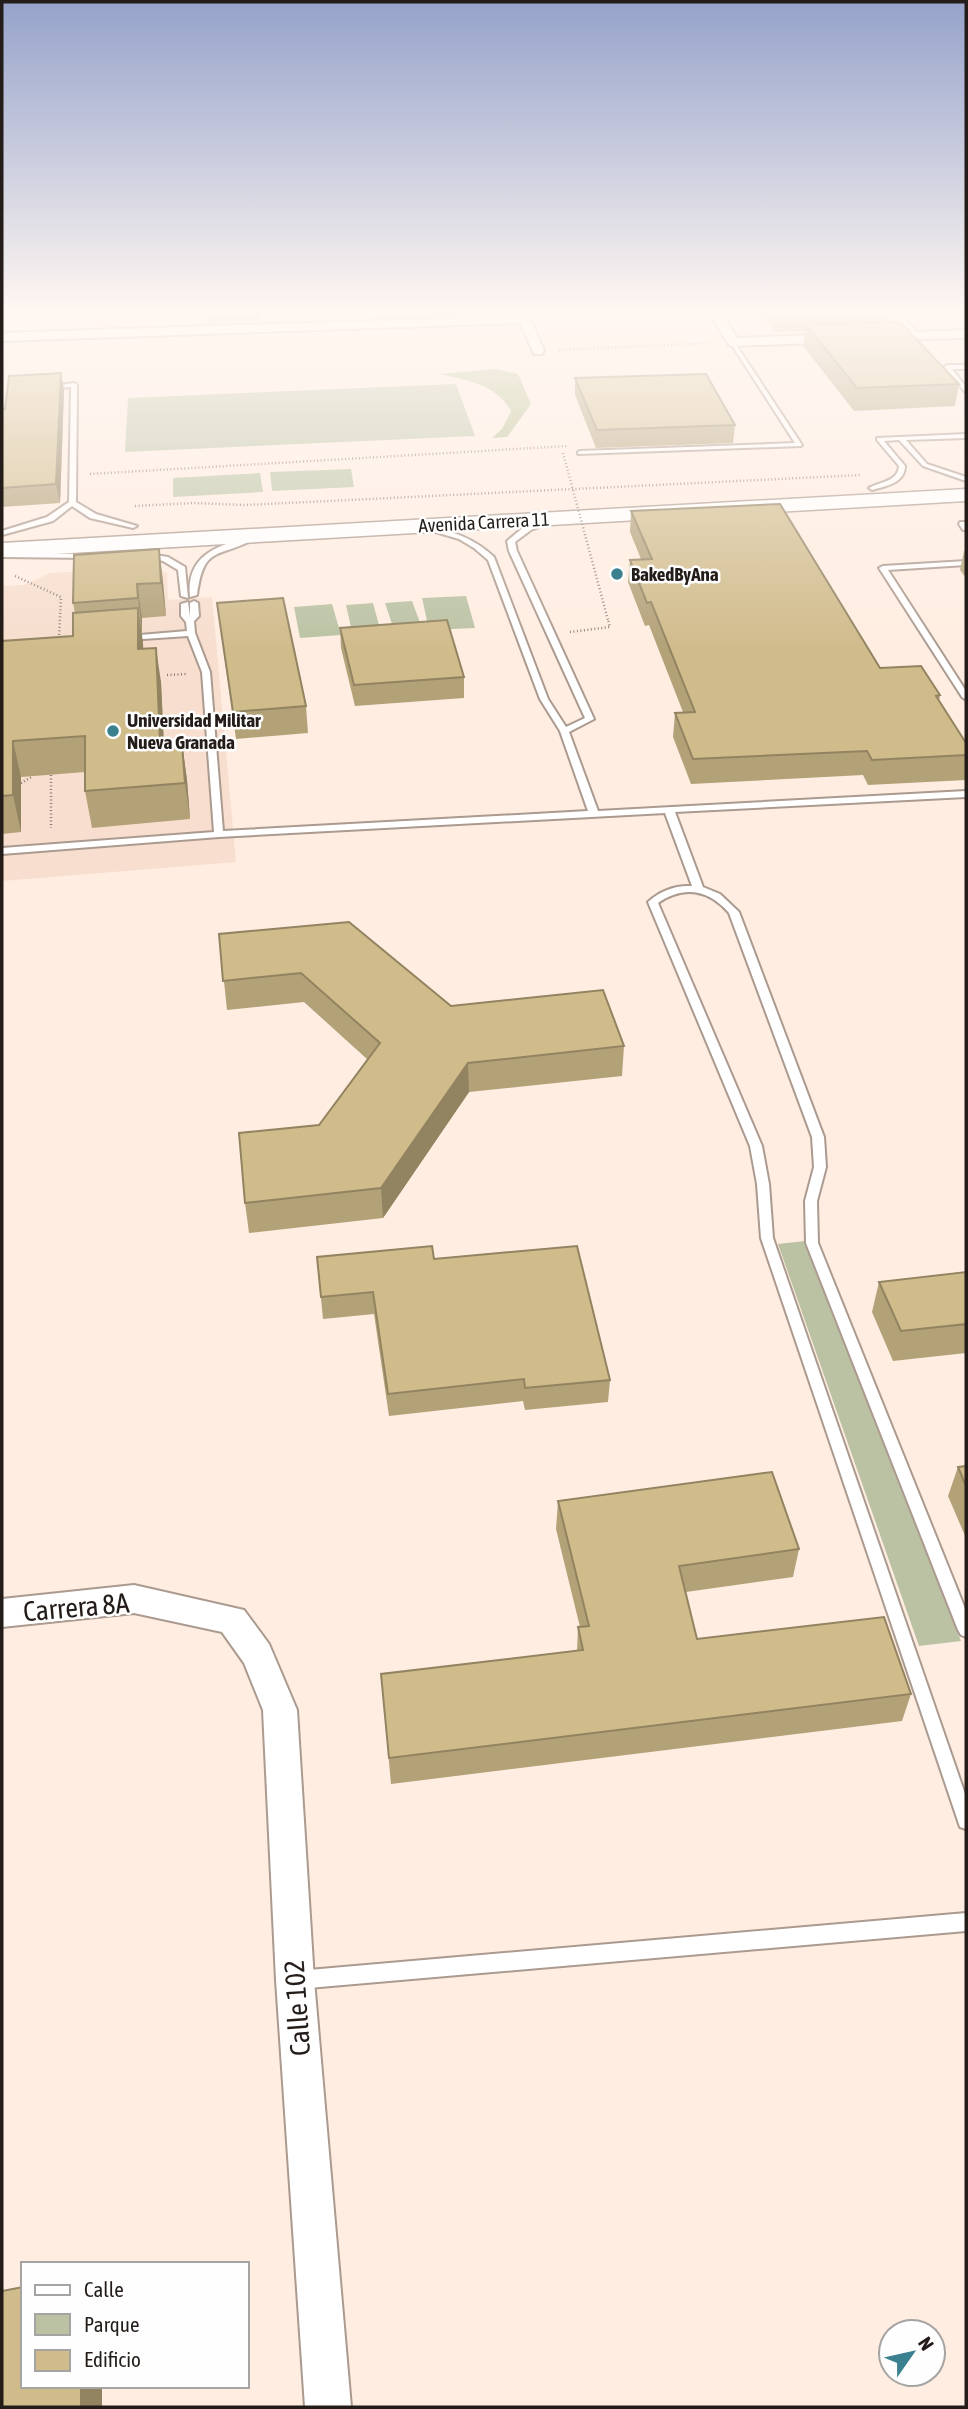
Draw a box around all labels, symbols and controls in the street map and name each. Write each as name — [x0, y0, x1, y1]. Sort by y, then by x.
street label: Avenida Carrera 11 — [418, 508, 550, 536]
place label: BakedByAna — [631, 563, 719, 585]
marker: BakedByAna — [609, 566, 625, 582]
place label: Universidad Militar Nueva Granada — [127, 709, 261, 753]
marker: Universidad Militar Nueva Granada — [105, 723, 121, 739]
street label: Carrera 8A — [22, 1586, 131, 1628]
street label: Calle 102 — [278, 1959, 316, 2057]
legend — [21, 2262, 248, 2388]
text: Calle — [84, 2277, 124, 2301]
text: Parque — [84, 2312, 139, 2336]
north arrow — [877, 2318, 947, 2388]
text: N — [914, 2333, 938, 2354]
text: Edificio — [84, 2347, 141, 2371]

